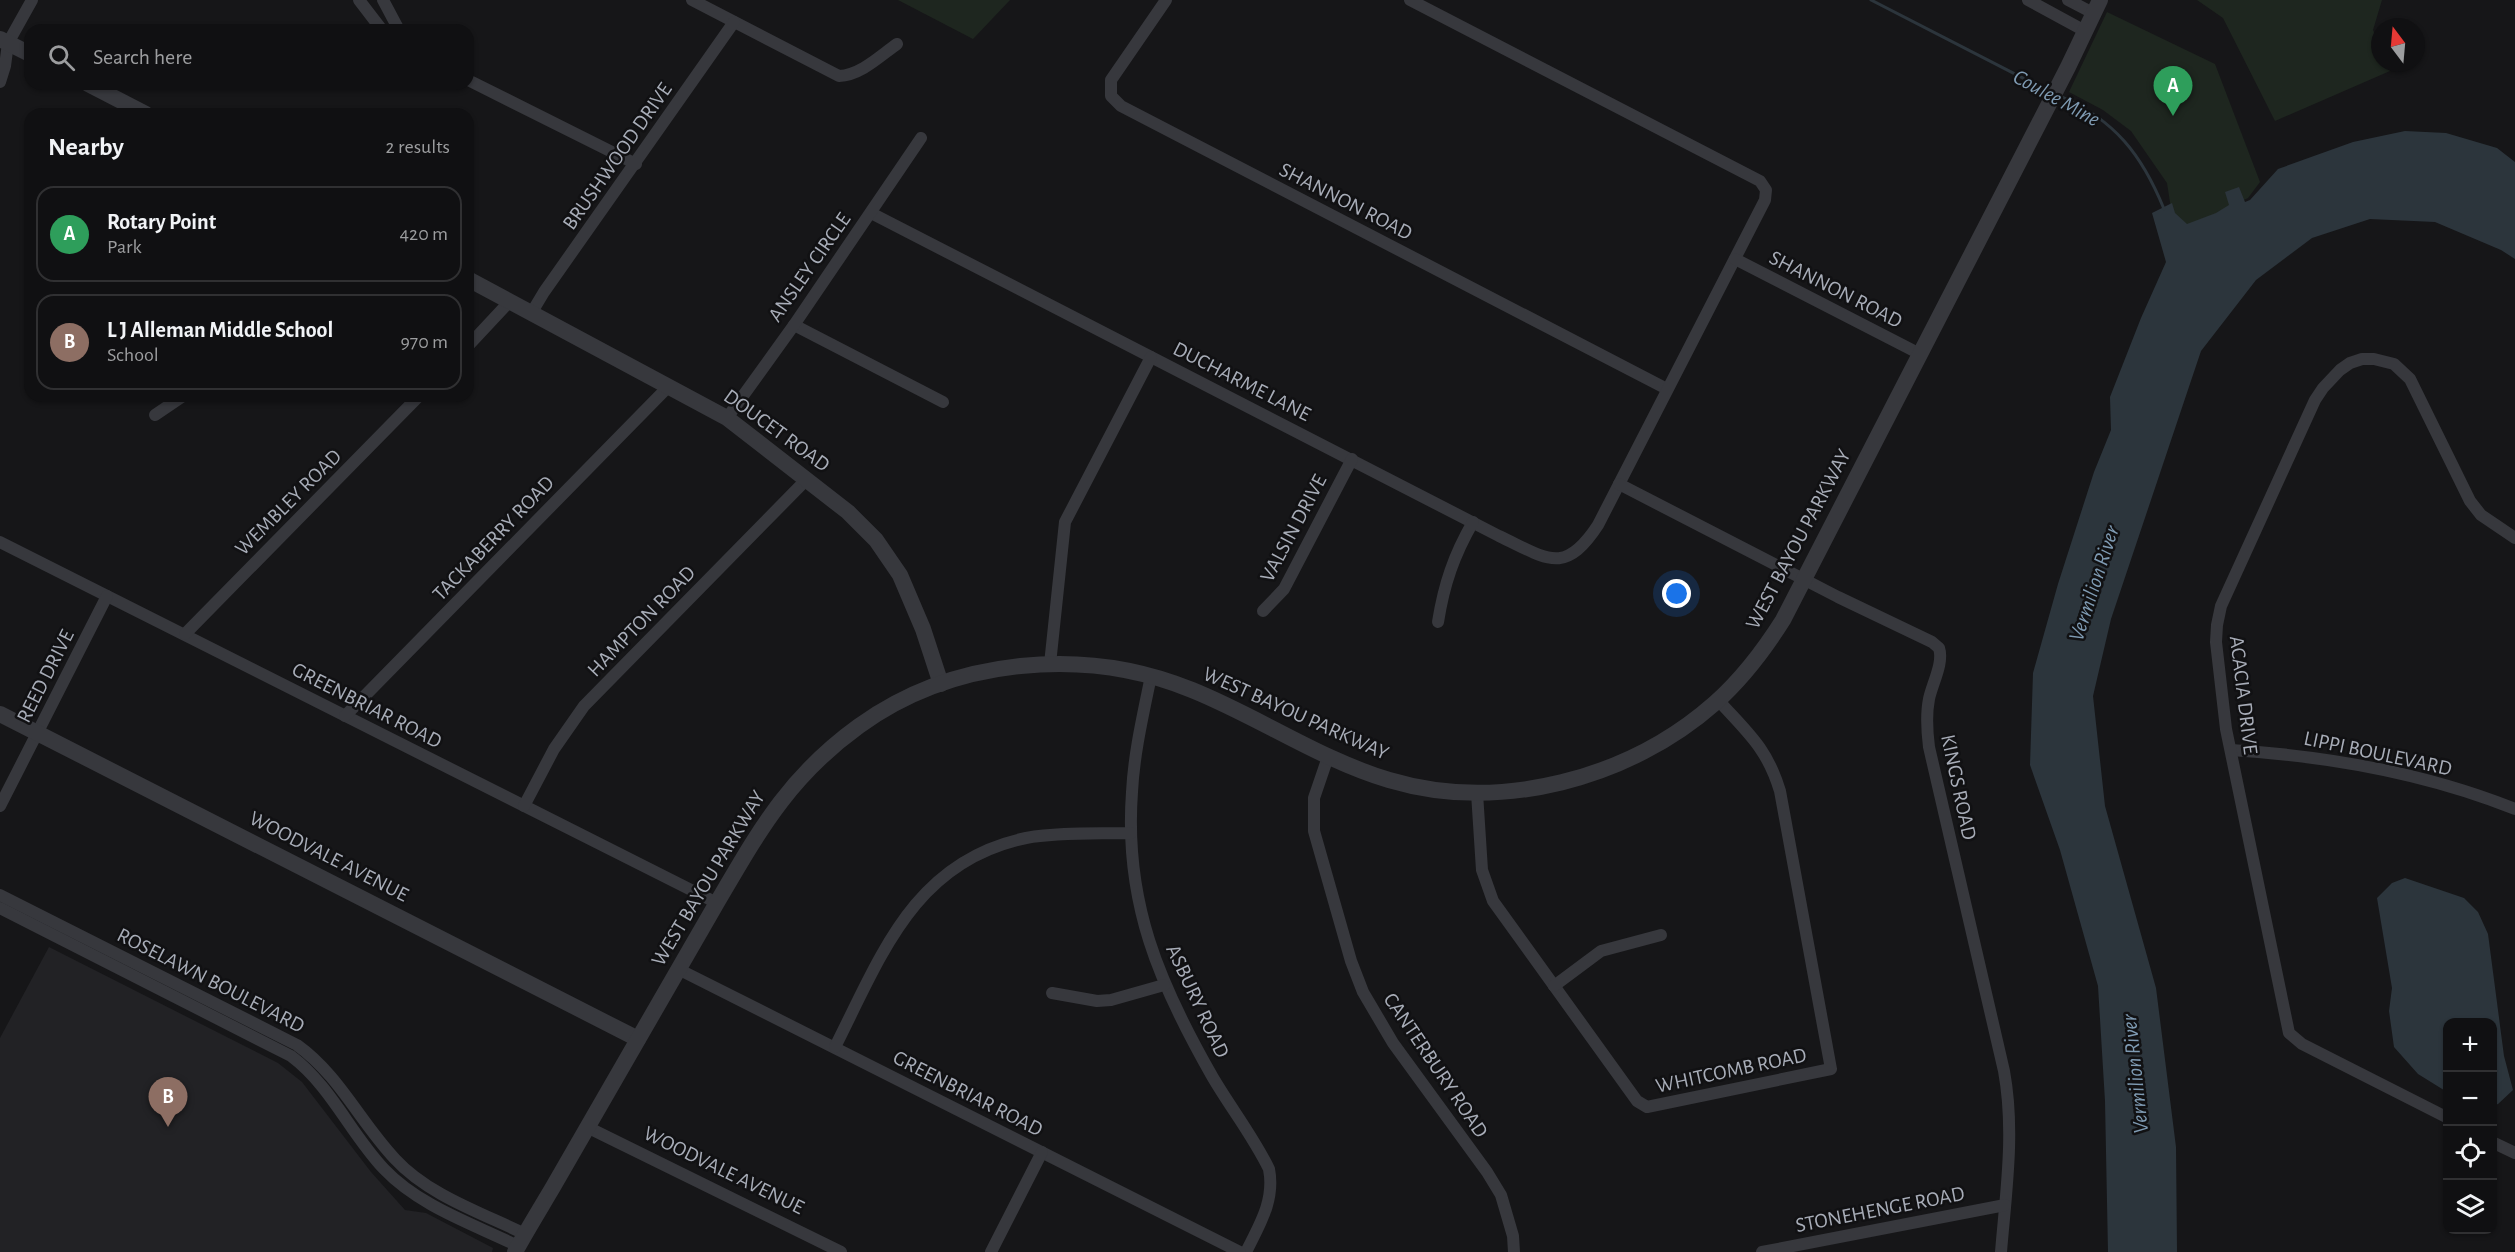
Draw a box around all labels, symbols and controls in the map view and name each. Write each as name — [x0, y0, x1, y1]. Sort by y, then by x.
north arrow — [2371, 18, 2425, 72]
search box — [24, 24, 474, 90]
icon: search — [45, 41, 78, 74]
text: Search here — [93, 46, 192, 68]
water label: Coulee Mine — [2010, 65, 2103, 131]
pin: A — [2154, 66, 2192, 116]
street label: BRUSHWOOD DRIVE — [559, 79, 676, 234]
text: Nearby — [48, 134, 124, 160]
text: 2 results — [386, 137, 450, 157]
street label: SHANNON ROAD — [1276, 159, 1416, 244]
street label: ANSLEY CIRCLE — [764, 209, 855, 326]
text: Rotary Point — [107, 211, 216, 233]
text: A — [64, 224, 76, 244]
text: 420 m — [399, 224, 448, 244]
text: Park — [107, 237, 142, 257]
street label: SHANNON ROAD — [1766, 247, 1906, 332]
text: L J Alleman Middle School — [107, 319, 333, 341]
text: B — [64, 332, 75, 352]
text: 970 m — [400, 332, 448, 352]
street label: DUCHARME LANE — [1170, 338, 1314, 425]
text: School — [107, 345, 159, 365]
street label: DOUCET ROAD — [720, 385, 833, 476]
street label: WEMBLEY ROAD — [231, 445, 345, 559]
street label: WEST BAYOU PARKWAY — [1742, 446, 1855, 633]
street label: VALSIN DRIVE — [1256, 471, 1330, 585]
street label: TACKABERRY ROAD — [429, 472, 558, 605]
water label: Vermilion River — [2065, 522, 2123, 644]
street label: HAMPTON ROAD — [584, 562, 699, 681]
your location — [1662, 579, 1691, 608]
street label: REED DRIVE — [13, 626, 78, 726]
street label: ACACIA DRIVE — [2226, 635, 2261, 756]
street label: GREENBRIAR ROAD — [289, 659, 445, 752]
street label: WEST BAYOU PARKWAY — [1200, 663, 1392, 764]
street label: LIPPI BOULEVARD — [2302, 728, 2454, 779]
street label: KINGS ROAD — [1937, 732, 1980, 842]
street label: WEST BAYOU PARKWAY — [648, 787, 769, 970]
street label: WOODVALE AVENUE — [246, 807, 412, 906]
street label: ROSELAWN BOULEVARD — [114, 924, 308, 1037]
street label: ASBURY ROAD — [1162, 941, 1233, 1061]
street label: CANTERBURY ROAD — [1380, 989, 1492, 1141]
water label: Vermilion River — [2118, 1012, 2152, 1135]
map controls — [2443, 1018, 2497, 1234]
button: + — [2443, 1018, 2497, 1072]
street label: WHITCOMB ROAD — [1654, 1044, 1808, 1097]
street label: GREENBRIAR ROAD — [890, 1047, 1046, 1140]
button: − — [2443, 1072, 2497, 1126]
pin: B — [148, 1078, 188, 1127]
street label: WOODVALE AVENUE — [640, 1123, 807, 1218]
button: locate — [2443, 1126, 2497, 1180]
button: layers — [2443, 1180, 2497, 1234]
street label: STONEHENGE ROAD — [1794, 1183, 1966, 1236]

